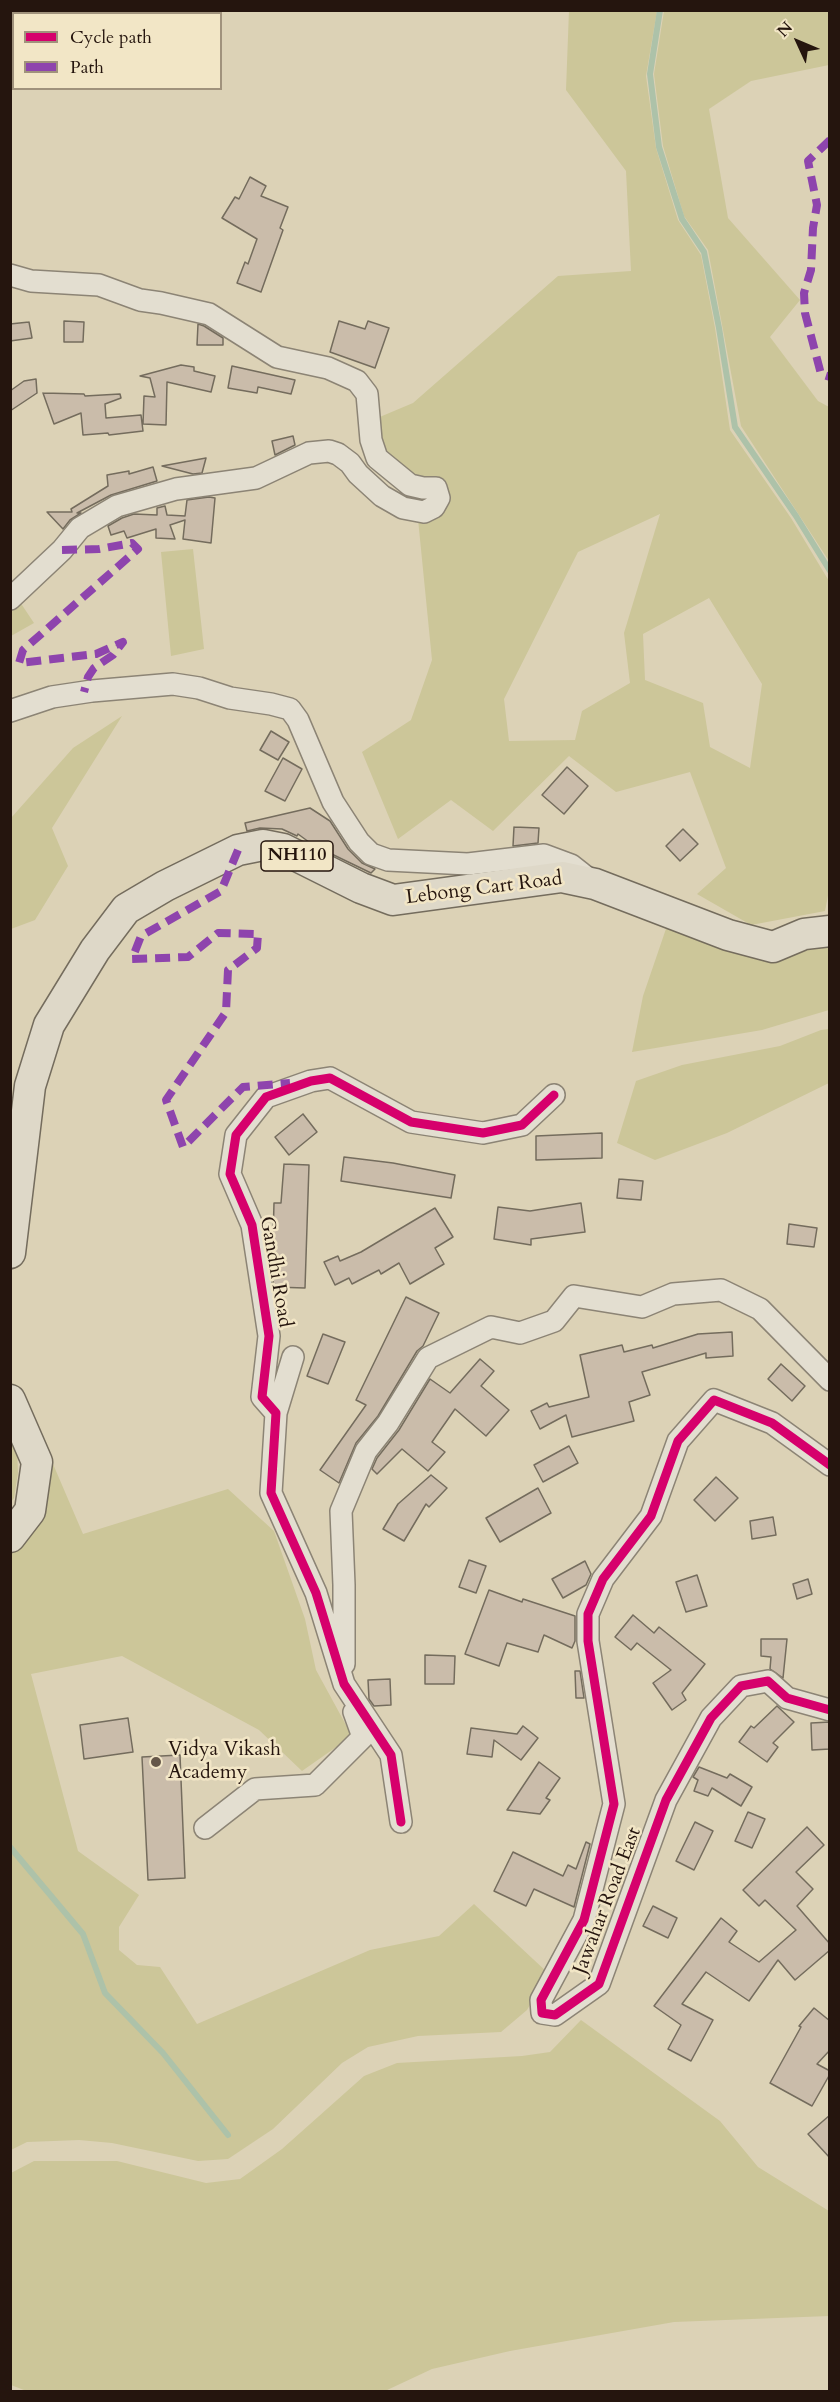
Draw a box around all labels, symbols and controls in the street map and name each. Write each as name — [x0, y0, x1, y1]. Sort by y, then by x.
legend — [12, 12, 222, 90]
north arrow — [768, 12, 828, 72]
text: N — [772, 17, 798, 42]
text: Cycle path — [70, 25, 152, 50]
text: Path — [70, 55, 104, 80]
road number: NH110 — [261, 841, 333, 871]
street label: Lebong Cart Road — [404, 867, 564, 911]
street label: Gandhi Road — [253, 1215, 297, 1329]
place label: Vidya Vikash Academy — [168, 1738, 281, 1785]
marker: Vidya Vikash Academy — [149, 1755, 163, 1769]
street label: Jawahar Road East — [569, 1824, 647, 1978]

